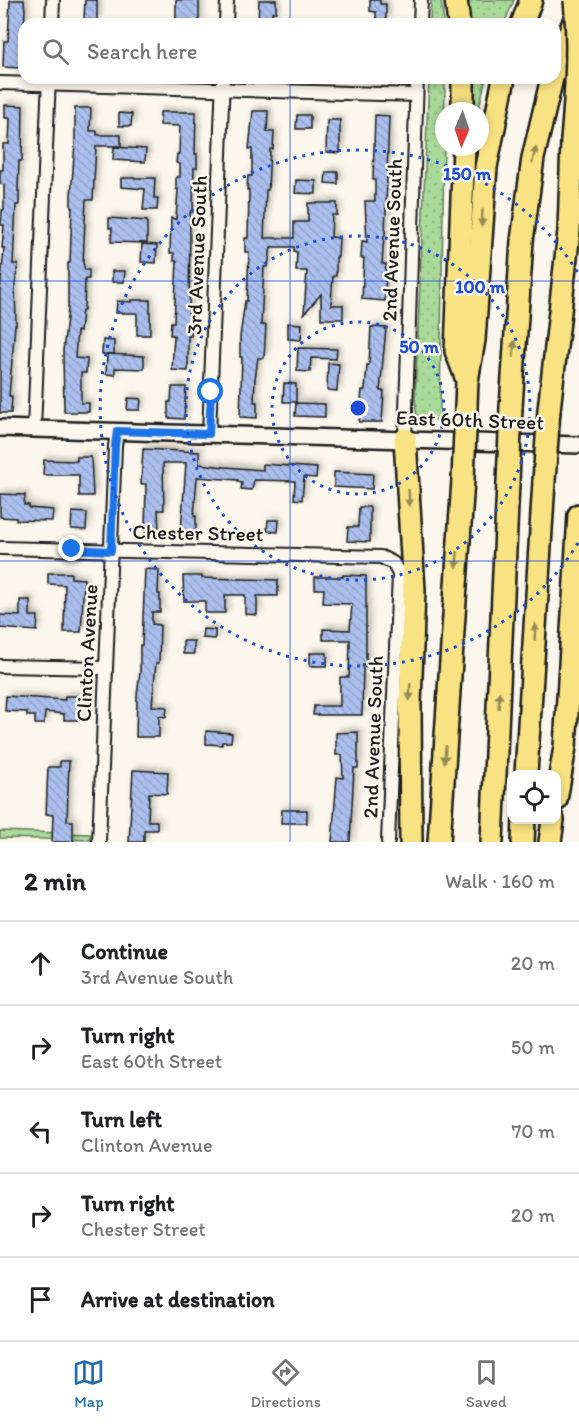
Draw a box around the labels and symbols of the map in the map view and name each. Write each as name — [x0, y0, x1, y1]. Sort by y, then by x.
north arrow — [435, 102, 489, 156]
one-way arrow — [530, 145, 539, 164]
street label: 2nd Avenue South — [376, 158, 407, 322]
text: 150 m — [443, 163, 492, 185]
street label: 3rd Avenue South — [181, 174, 212, 335]
one-way arrow — [478, 209, 487, 228]
text: 100 m — [455, 276, 506, 298]
text: 50 m — [399, 336, 440, 358]
one-way arrow — [509, 339, 519, 358]
route start — [197, 378, 223, 404]
centre of rings — [348, 398, 368, 418]
street label: East 60th Street — [395, 404, 545, 435]
one-way arrow — [404, 488, 414, 507]
street label: Chester Street — [132, 519, 264, 546]
route end — [58, 535, 84, 561]
one-way arrow — [453, 550, 462, 569]
street label: Clinton Avenue — [70, 583, 103, 723]
one-way arrow — [530, 623, 539, 642]
street label: 2nd Avenue South — [357, 655, 388, 819]
one-way arrow — [406, 683, 415, 702]
one-way arrow — [494, 690, 503, 709]
one-way arrow — [440, 745, 449, 764]

